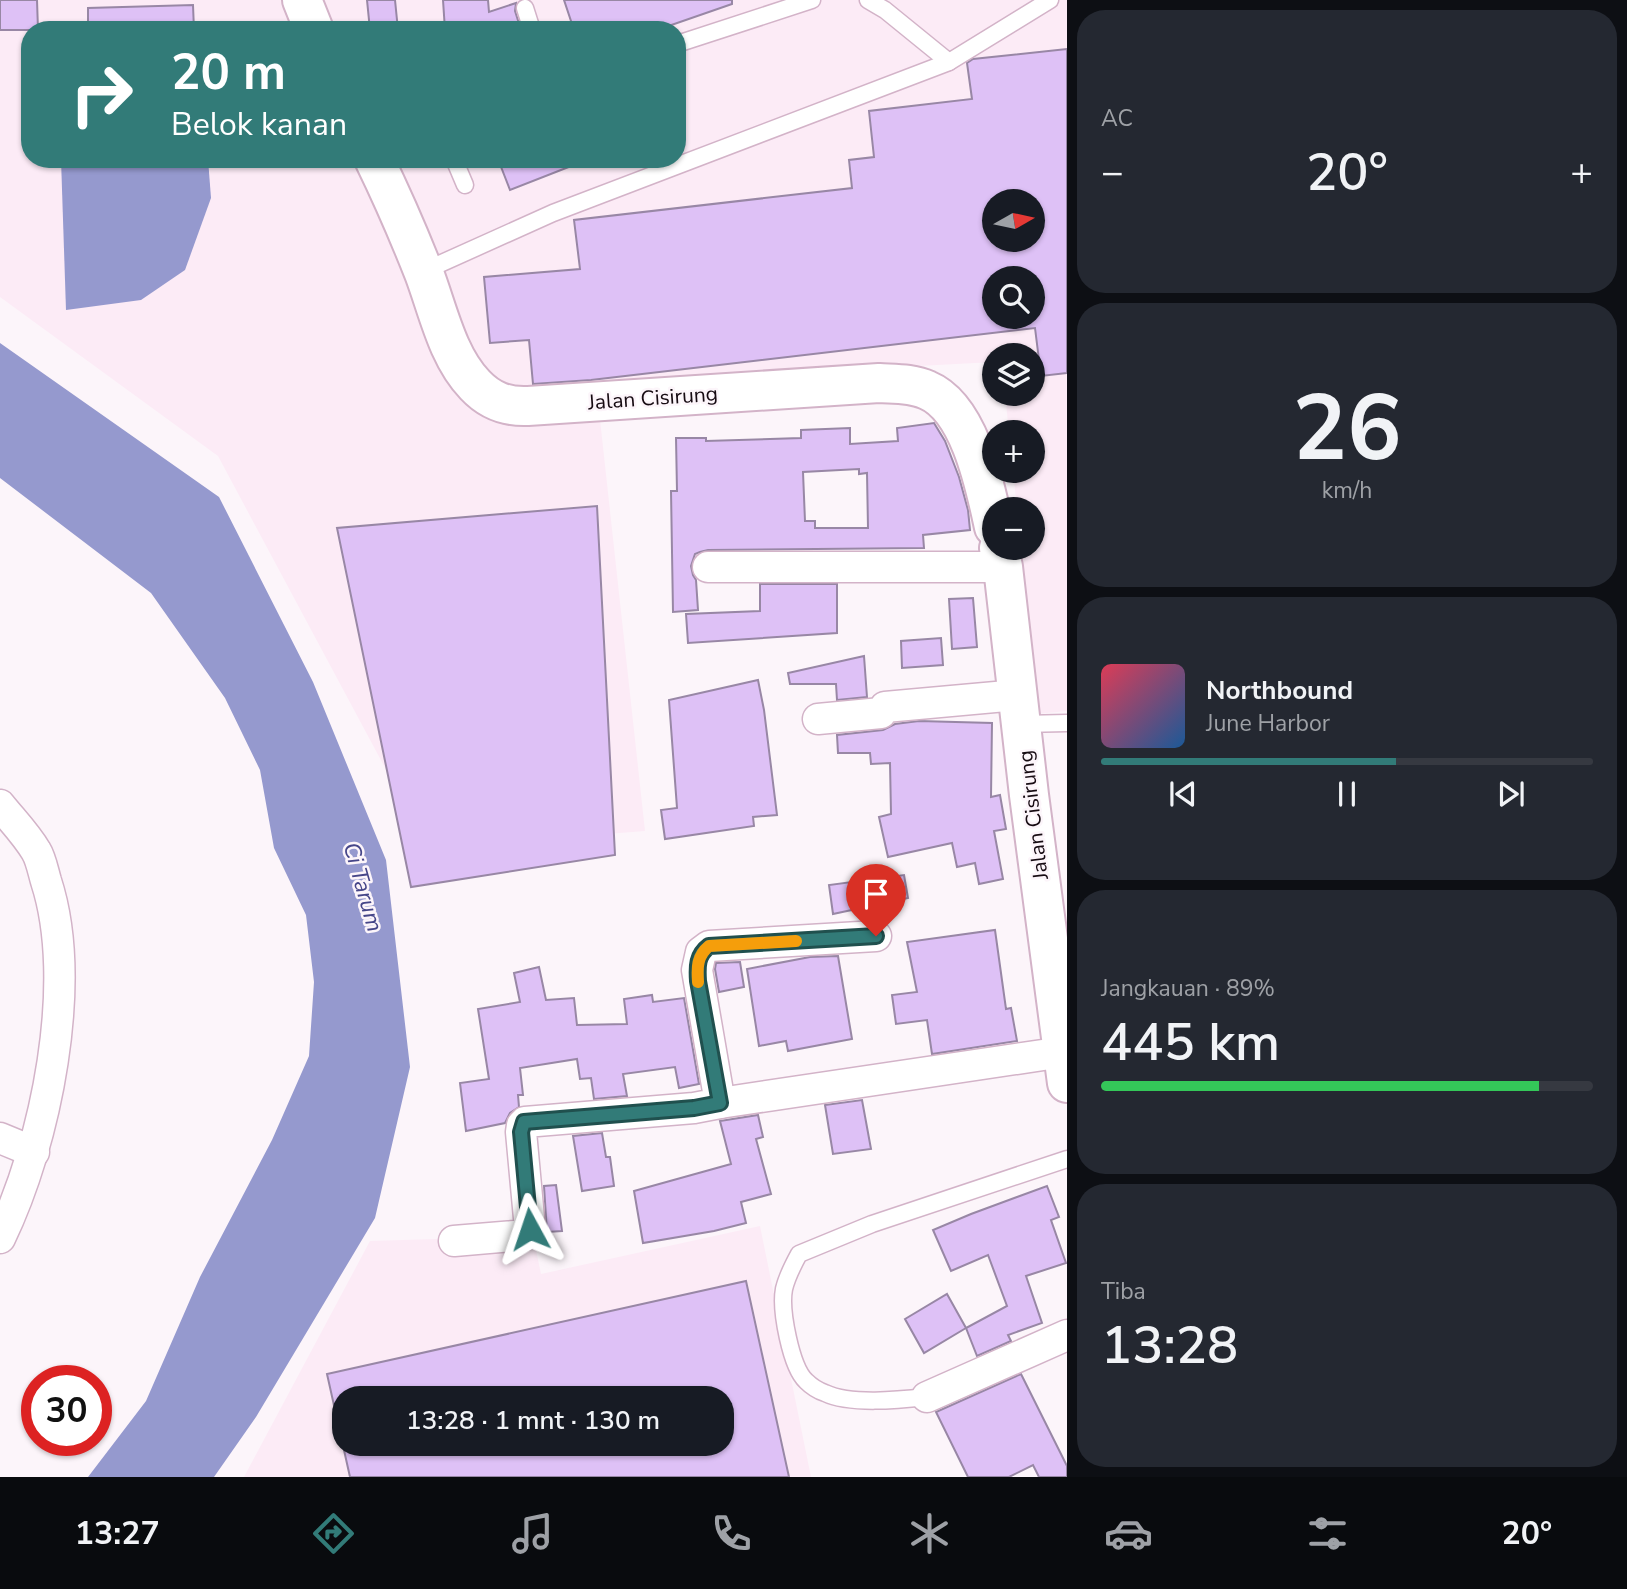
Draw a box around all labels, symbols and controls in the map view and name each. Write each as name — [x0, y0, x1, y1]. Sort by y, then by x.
text: 20 m — [171, 39, 286, 106]
icon: right — [56, 49, 147, 140]
text: Belok kanan — [171, 103, 347, 146]
text: AC — [1101, 103, 1133, 134]
text: 20° — [1306, 137, 1388, 208]
text: − — [1101, 147, 1124, 198]
text: + — [1570, 147, 1593, 198]
north arrow — [982, 189, 1045, 252]
map controls — [982, 189, 1045, 560]
button: search — [982, 266, 1045, 329]
button: layers — [982, 343, 1045, 406]
text: 26 — [1292, 367, 1402, 491]
street label: Jalan Cisirung — [586, 379, 719, 417]
button: + — [982, 420, 1045, 483]
text: km/h — [1322, 475, 1372, 506]
button: − — [982, 497, 1045, 560]
text: Northbound — [1206, 673, 1353, 708]
text: June Harbor — [1206, 708, 1330, 739]
street label: Jalan Cisirung — [1011, 749, 1055, 882]
icon: previous — [1164, 775, 1202, 813]
icon: pause — [1328, 775, 1366, 813]
icon: next — [1492, 775, 1530, 813]
water label: Ci Tarum — [335, 839, 391, 935]
pin — [846, 864, 906, 936]
icon: arrive — [857, 875, 895, 913]
text: Jangkauan · 89% — [1101, 973, 1275, 1004]
text: 445 km — [1101, 1007, 1280, 1078]
position arrow — [493, 1192, 567, 1266]
text: Tiba — [1101, 1276, 1146, 1307]
text: 13:28 — [1101, 1310, 1238, 1381]
speed limit sign: 30 — [21, 1365, 112, 1456]
text: 13:28 · 1 mnt · 130 m — [406, 1403, 660, 1438]
icon: directions — [309, 1509, 358, 1558]
icon: music — [508, 1509, 557, 1558]
icon: phone — [707, 1509, 756, 1558]
icon: climate — [905, 1509, 954, 1558]
icon: car — [1104, 1509, 1153, 1558]
icon: filters — [1303, 1509, 1352, 1558]
text: 13:27 — [75, 1512, 160, 1555]
text: 20° — [1502, 1512, 1552, 1555]

